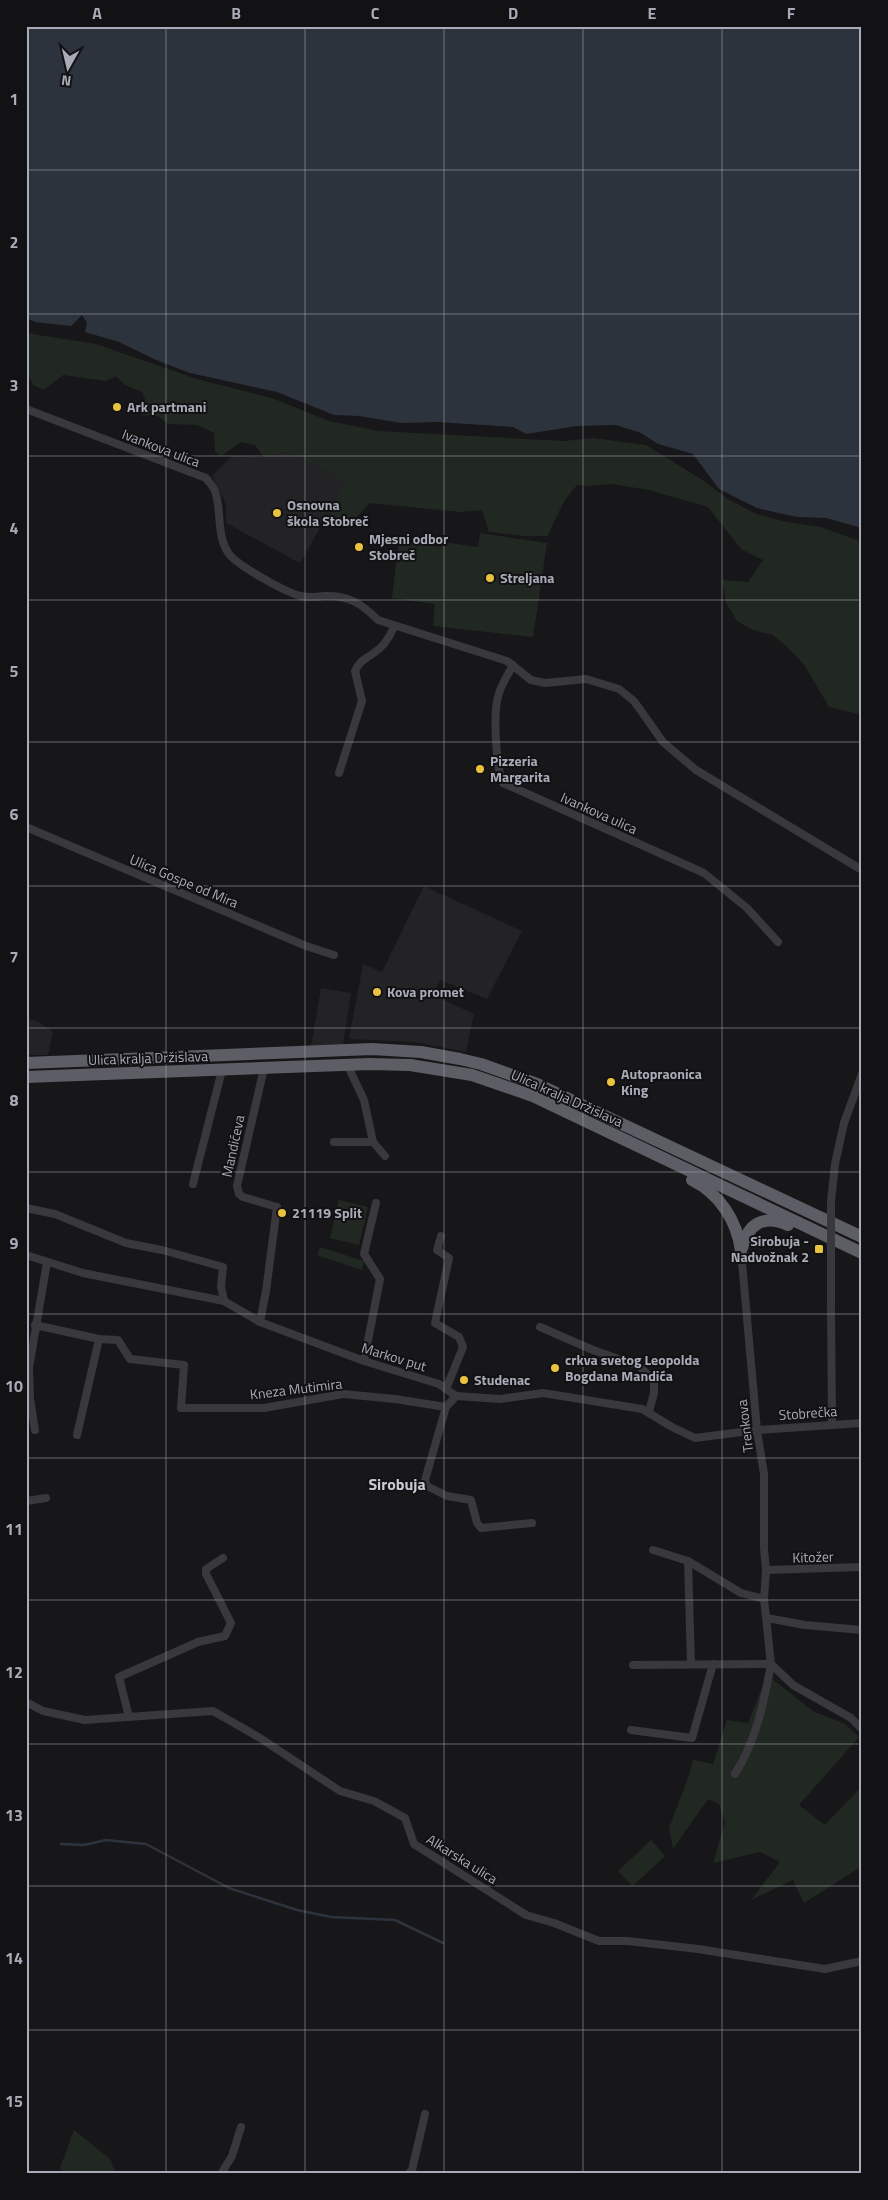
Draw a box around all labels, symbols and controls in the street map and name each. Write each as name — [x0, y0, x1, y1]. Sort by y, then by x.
text: A — [92, 1, 102, 25]
text: B — [231, 1, 241, 25]
text: C — [371, 1, 380, 25]
text: D — [508, 1, 518, 25]
text: E — [648, 1, 657, 25]
text: F — [787, 1, 796, 25]
north arrow — [42, 42, 92, 92]
text: N — [60, 70, 72, 92]
text: 1 — [10, 87, 18, 111]
text: 2 — [10, 230, 18, 254]
text: 3 — [10, 373, 18, 397]
place label: Ark partmani — [127, 396, 206, 417]
marker: Ark partmani — [111, 401, 123, 413]
street label: Ivankova ulica — [119, 423, 203, 472]
place label: Osnovna škola Stobreč — [287, 494, 368, 531]
marker: Osnovna škola Stobreč — [271, 507, 283, 519]
text: 4 — [10, 516, 19, 540]
place label: Mjesni odbor Stobreč — [369, 528, 448, 565]
marker: Mjesni odbor Stobreč — [353, 541, 365, 553]
place label: Streljana — [500, 567, 554, 588]
marker: Streljana — [484, 572, 496, 584]
text: 5 — [10, 659, 19, 683]
place label: Pizzeria Margarita — [490, 750, 550, 787]
marker: Pizzeria Margarita — [474, 763, 486, 775]
street label: Ivankova ulica — [557, 786, 641, 839]
text: 6 — [10, 802, 19, 826]
street label: Ulica Gospe od Mira — [127, 848, 242, 913]
text: 7 — [10, 945, 18, 969]
place label: Kova promet — [387, 981, 464, 1002]
marker: Kova promet — [371, 986, 383, 998]
street label: Ulica kralja Držislava — [88, 1045, 208, 1070]
place label: Autopraonica King — [621, 1063, 702, 1100]
street label: Ulica kralja Držislava — [508, 1064, 626, 1132]
marker: Autopraonica King — [605, 1076, 617, 1088]
text: 8 — [10, 1088, 19, 1112]
street label: Mandićeva — [216, 1113, 249, 1179]
place label: 21119 Split — [292, 1202, 362, 1223]
marker: 21119 Split — [276, 1207, 288, 1219]
place label: Sirobuja - Nadvožnak 2 — [731, 1230, 809, 1267]
text: 9 — [10, 1231, 19, 1255]
marker: Sirobuja - Nadvožnak 2 — [813, 1243, 825, 1255]
street label: Markov put — [359, 1337, 429, 1376]
place label: crkva svetog Leopolda Bogdana Mandića — [565, 1349, 699, 1386]
marker: crkva svetog Leopolda Bogdana Mandića — [549, 1362, 561, 1374]
place label: Studenac — [474, 1369, 530, 1390]
street label: Kneza Mutimira — [249, 1372, 343, 1405]
text: 10 — [5, 1374, 23, 1398]
marker: Studenac — [458, 1374, 470, 1386]
street label: Trenkova — [731, 1399, 758, 1454]
street label: Stobrečka — [778, 1400, 838, 1425]
district label: Sirobuja — [368, 1472, 426, 1496]
text: 11 — [5, 1517, 23, 1541]
street label: Kitožer — [792, 1545, 834, 1568]
text: 12 — [5, 1660, 23, 1684]
text: 13 — [5, 1803, 23, 1827]
street label: Alkarska ulica — [423, 1828, 502, 1889]
text: 14 — [5, 1946, 23, 1970]
text: 15 — [5, 2089, 23, 2113]

